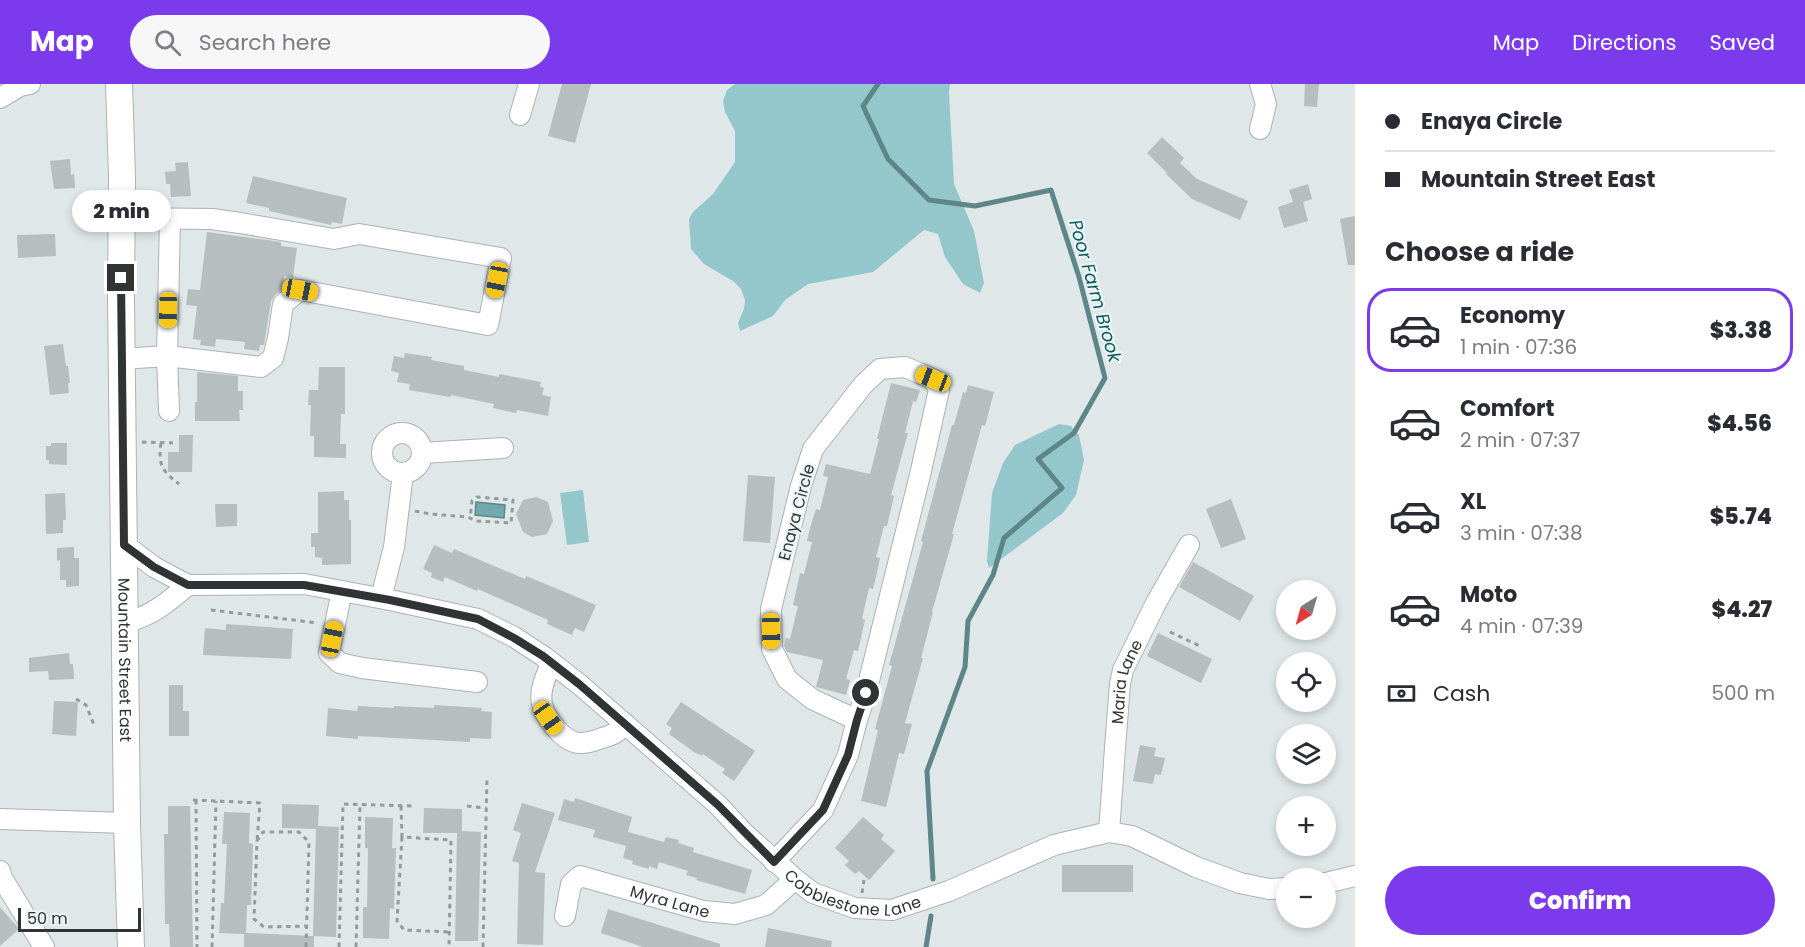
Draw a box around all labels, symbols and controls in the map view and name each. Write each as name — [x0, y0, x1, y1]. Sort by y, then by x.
search box — [130, 15, 550, 69]
text: Map — [30, 22, 94, 61]
icon: search — [151, 26, 184, 59]
text: Search here — [199, 27, 331, 58]
text: Map — [1493, 28, 1539, 57]
text: Directions — [1572, 28, 1676, 57]
text: Saved — [1709, 28, 1775, 57]
text: Enaya Circle — [1421, 106, 1562, 137]
text: Mountain Street East — [1421, 164, 1655, 195]
callout: 2 min — [72, 191, 170, 233]
text: 2 min — [93, 197, 150, 225]
water label: Poor Farm Brook — [1063, 217, 1128, 366]
text: Choose a ride — [1385, 233, 1574, 270]
car — [485, 261, 509, 299]
route end — [107, 264, 134, 291]
car — [281, 278, 319, 302]
car — [159, 292, 177, 328]
text: Economy — [1460, 300, 1565, 331]
icon: car — [1388, 303, 1442, 357]
text: $3.38 — [1710, 315, 1772, 346]
text: 1 min · 07:36 — [1460, 333, 1577, 361]
car — [913, 364, 953, 394]
text: Comfort — [1460, 393, 1554, 424]
icon: car — [1388, 396, 1442, 450]
text: $4.56 — [1707, 408, 1772, 439]
text: 2 min · 07:37 — [1460, 426, 1581, 454]
street label: Enaya Circle — [773, 461, 820, 563]
text: XL — [1460, 486, 1486, 517]
icon: car — [1388, 489, 1442, 543]
text: $5.74 — [1710, 501, 1772, 532]
text: 3 min · 07:38 — [1460, 519, 1583, 547]
street label: Mountain Street East — [112, 578, 137, 742]
text: Moto — [1460, 579, 1517, 610]
north arrow — [1276, 580, 1336, 640]
map controls — [1276, 580, 1336, 928]
icon: car — [1388, 582, 1442, 636]
text: $4.27 — [1712, 594, 1772, 625]
text: 4 min · 07:39 — [1460, 612, 1583, 640]
car — [762, 613, 780, 649]
car — [320, 620, 344, 658]
street label: Maria Lane — [1106, 635, 1148, 725]
button: locate — [1276, 652, 1336, 712]
icon: cash — [1385, 677, 1418, 710]
text: Cash — [1433, 678, 1490, 709]
route start — [852, 679, 879, 706]
text: 500 m — [1711, 679, 1775, 707]
car — [530, 698, 566, 738]
button: layers — [1276, 724, 1336, 784]
button: + — [1276, 796, 1336, 856]
street label: Cobblestone Lane — [779, 864, 924, 922]
button: Confirm — [1385, 866, 1775, 935]
button: − — [1276, 868, 1336, 928]
street label: Myra Lane — [627, 880, 711, 923]
scale bar — [18, 905, 141, 932]
text: 50 m — [27, 907, 68, 930]

